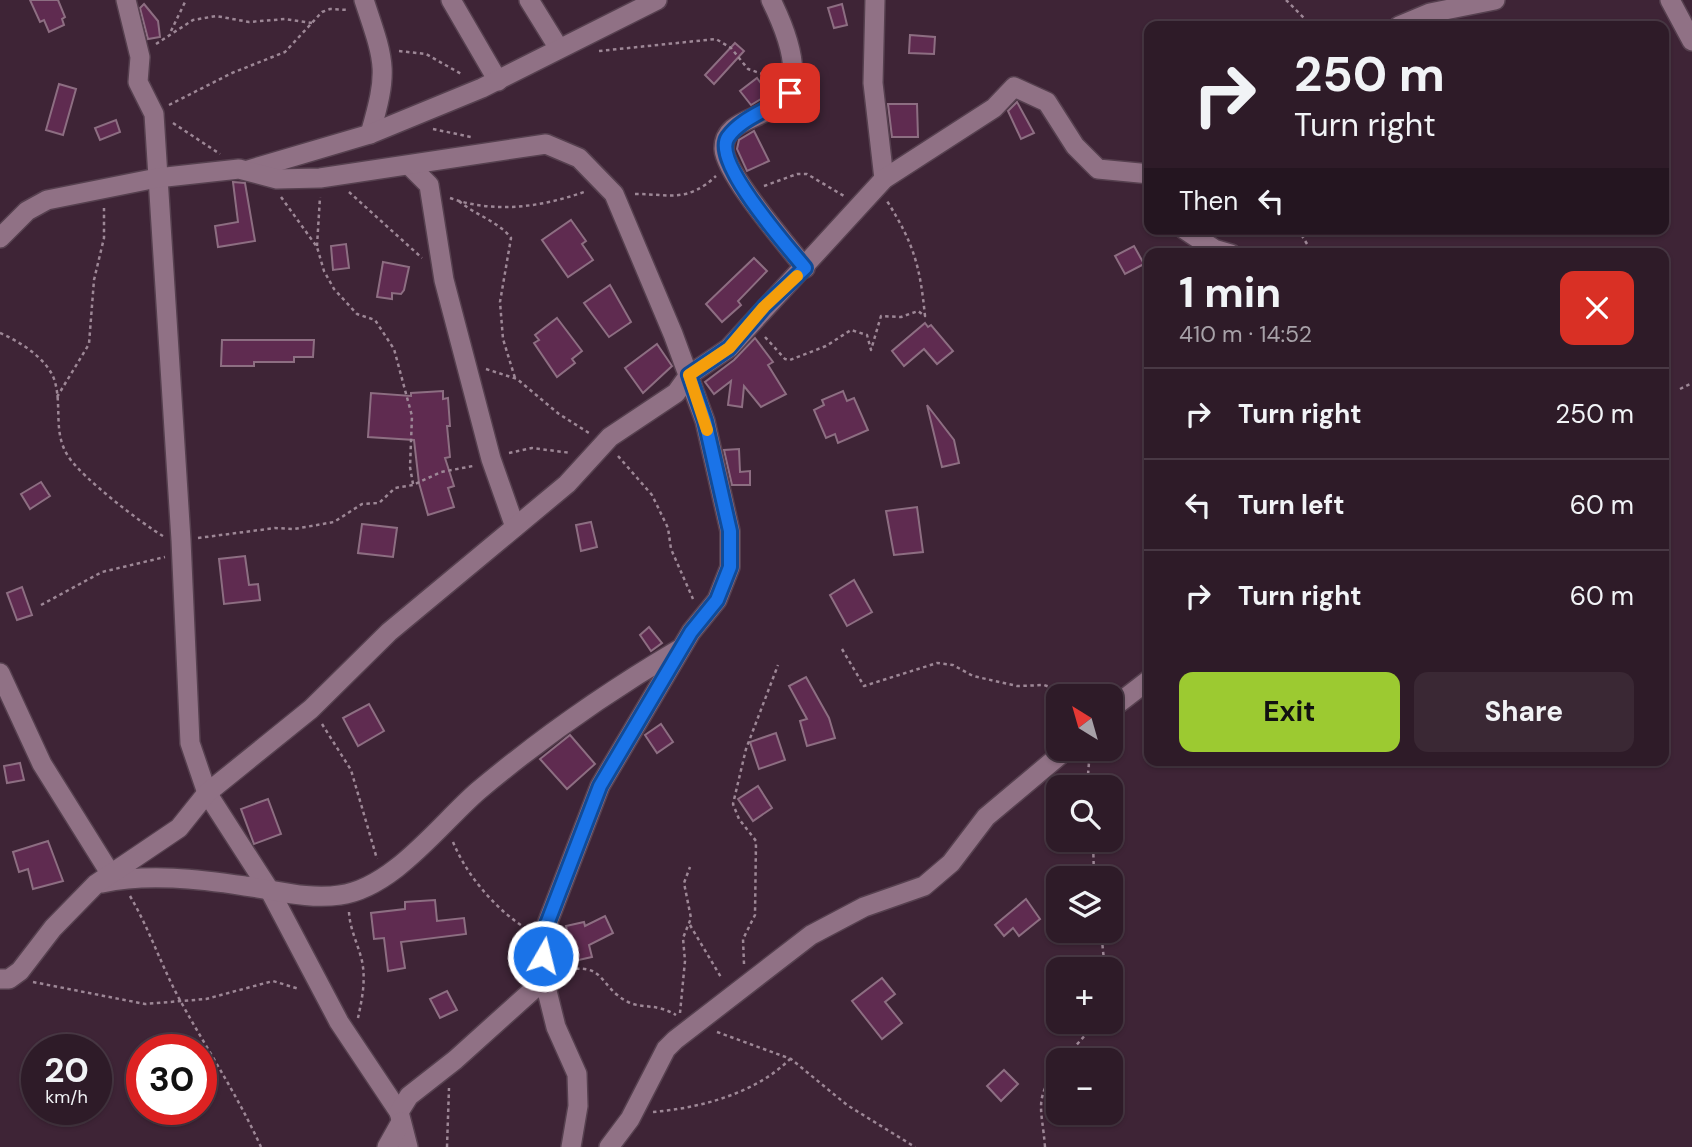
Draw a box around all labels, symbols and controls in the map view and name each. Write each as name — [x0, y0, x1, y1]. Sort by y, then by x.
text: 250 m — [1294, 42, 1445, 106]
icon: right — [1179, 49, 1270, 140]
pin — [760, 63, 820, 123]
icon: arrive — [771, 74, 809, 112]
text: Turn right — [1294, 104, 1436, 146]
icon: left — [1252, 182, 1290, 220]
text: Then — [1179, 184, 1238, 218]
text: 1 min — [1179, 265, 1281, 320]
button: close — [1560, 271, 1634, 345]
text: 410 m · 14:52 — [1179, 319, 1312, 349]
icon: right — [1179, 395, 1217, 433]
text: Turn right — [1238, 397, 1362, 431]
text: 250 m — [1555, 397, 1634, 431]
icon: left — [1179, 486, 1217, 524]
text: Turn left — [1238, 488, 1345, 522]
text: 60 m — [1570, 488, 1634, 522]
icon: right — [1179, 577, 1217, 615]
text: Turn right — [1238, 579, 1362, 613]
text: 60 m — [1570, 579, 1634, 613]
button: Exit — [1179, 672, 1400, 752]
button: Share — [1414, 672, 1634, 752]
north arrow — [1046, 684, 1124, 761]
map controls — [1046, 684, 1123, 1125]
button: search — [1046, 775, 1123, 852]
button: layers — [1046, 866, 1123, 943]
position arrow — [506, 919, 580, 993]
button: + — [1046, 957, 1123, 1034]
speed limit sign: 30 — [126, 1034, 217, 1125]
text: 20 — [44, 1047, 89, 1093]
button: − — [1046, 1048, 1123, 1125]
text: km/h — [45, 1085, 88, 1109]

